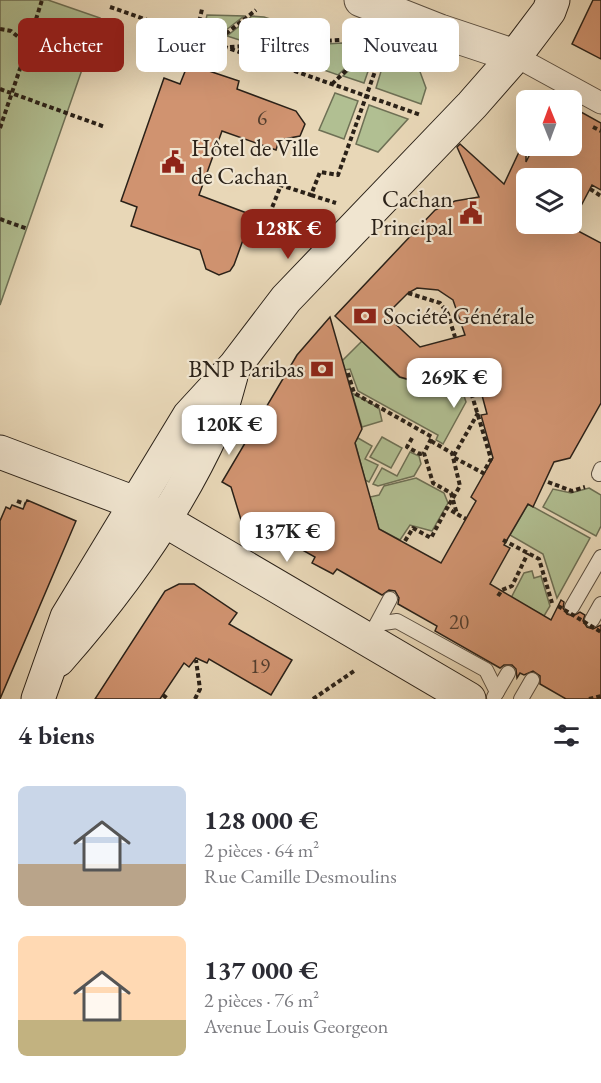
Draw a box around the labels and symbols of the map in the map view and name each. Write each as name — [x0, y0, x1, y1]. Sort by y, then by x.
north arrow — [516, 90, 582, 156]
house number: 6 — [257, 104, 267, 131]
place label: Hôtel de Ville de Cachan — [191, 132, 319, 191]
public building icon: Hôtel de Ville de Cachan — [160, 149, 186, 175]
place label: Cachan Principal — [370, 183, 453, 242]
public building icon: Cachan Principal — [458, 200, 484, 226]
pin: 128K € — [239, 209, 337, 260]
place label: Société Générale — [383, 300, 534, 331]
bank icon: Société Générale — [352, 303, 378, 329]
place label: BNP Paribas — [188, 353, 304, 384]
bank icon: BNP Paribas — [309, 356, 335, 382]
pin: 269K € — [405, 358, 503, 409]
pin: 120K € — [180, 405, 278, 456]
pin: 137K € — [238, 512, 336, 563]
house number: 20 — [449, 608, 469, 635]
house number: 19 — [250, 652, 270, 679]

